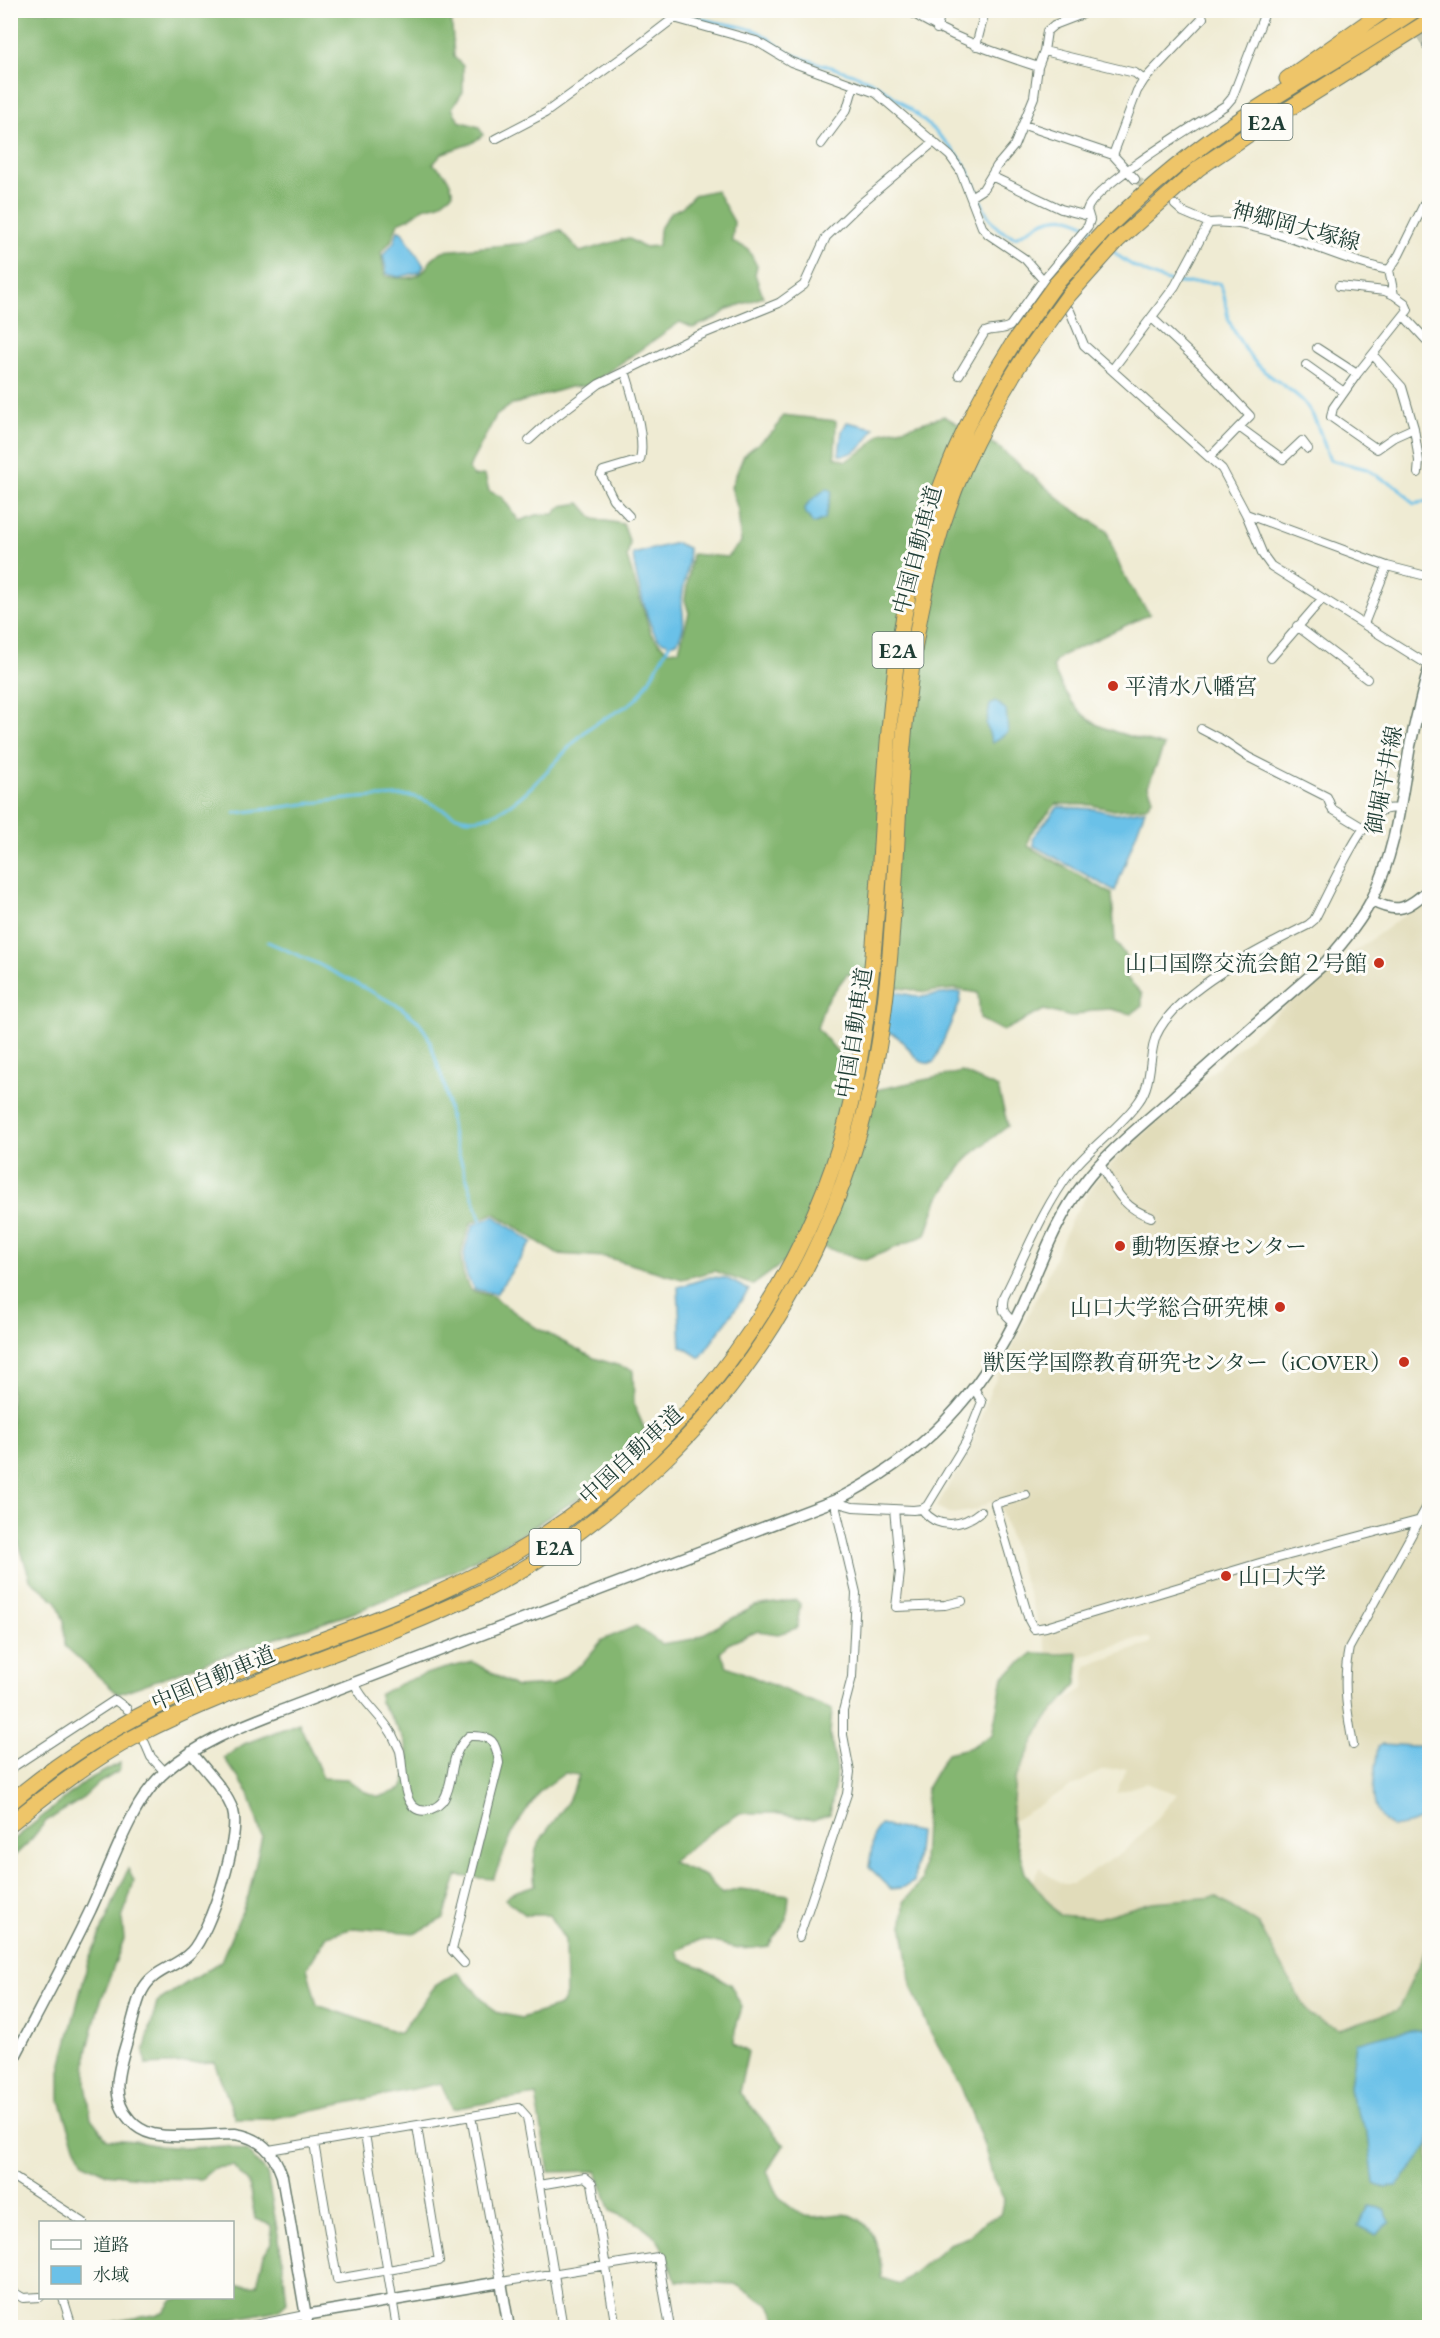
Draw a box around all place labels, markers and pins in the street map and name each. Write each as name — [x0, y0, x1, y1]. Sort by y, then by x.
place label: 平清水八幡宮 — [1125, 672, 1257, 701]
marker: 平清水八幡宮 — [1106, 679, 1120, 693]
place label: 山口国際交流会館２号館 — [1125, 949, 1367, 978]
marker: 山口国際交流会館２号館 — [1372, 956, 1386, 970]
place label: 動物医療センター — [1132, 1232, 1307, 1261]
marker: 動物医療センター — [1113, 1239, 1127, 1253]
place label: 山口大学総合研究棟 — [1070, 1293, 1268, 1322]
marker: 山口大学総合研究棟 — [1273, 1300, 1287, 1314]
place label: 獣医学国際教育研究センター（iCOVER） — [983, 1348, 1392, 1377]
marker: 獣医学国際教育研究センター（iCOVER） — [1397, 1355, 1411, 1369]
place label: 山口大学 — [1238, 1562, 1326, 1591]
marker: 山口大学 — [1219, 1569, 1233, 1583]

